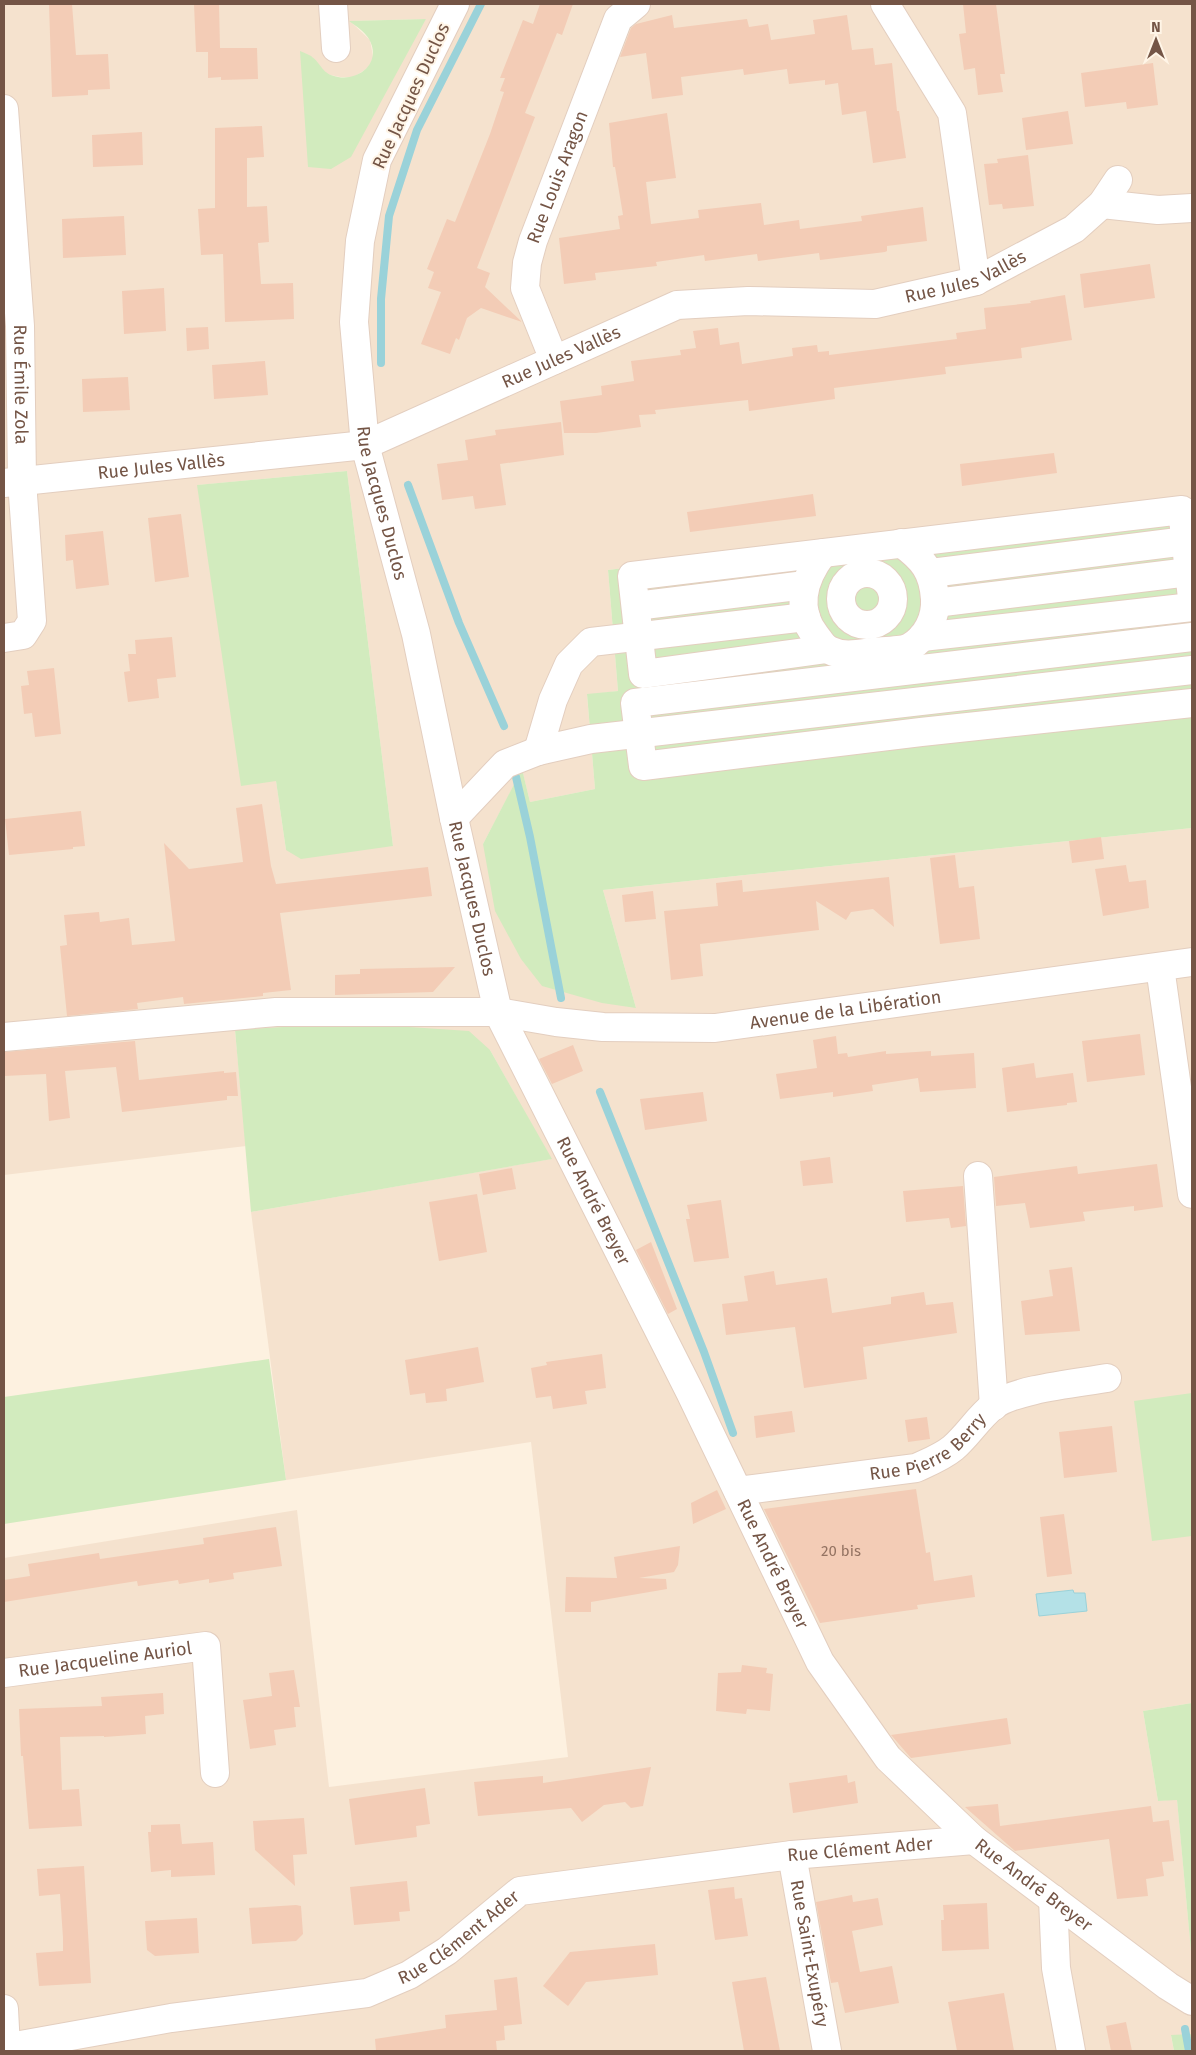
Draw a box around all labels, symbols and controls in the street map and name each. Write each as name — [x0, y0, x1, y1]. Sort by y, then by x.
north arrow — [1131, 15, 1181, 65]
text: N — [1151, 19, 1161, 36]
street label: Rue Jacques Duclos — [368, 20, 454, 172]
street label: Rue Louis Aragon — [522, 108, 593, 246]
street label: Rue Jules Vallès — [903, 245, 1030, 308]
street label: Rue Jules Vallès — [498, 321, 624, 393]
street label: Rue Émile Zola — [9, 324, 33, 445]
street label: Rue Jacques Duclos — [352, 425, 412, 582]
street label: Rue Jules Vallès — [96, 449, 226, 484]
street label: Rue Jacques Duclos — [444, 819, 501, 978]
street label: Avenue de la Libération — [748, 986, 943, 1034]
street label: Rue André Breyer — [552, 1133, 635, 1269]
street label: Rue Pierre Berry — [868, 1408, 991, 1485]
street label: Rue André Breyer — [732, 1495, 813, 1632]
house number: 20 bis — [821, 1542, 861, 1560]
street label: Rue Jacqueline Auriol — [17, 1637, 193, 1682]
street label: Rue Clément Ader — [786, 1832, 934, 1866]
street label: Rue André Breyer — [971, 1834, 1097, 1936]
street label: Rue Saint-Exupéry — [786, 1878, 834, 2029]
street label: Rue Clément Ader — [395, 1885, 524, 1989]

